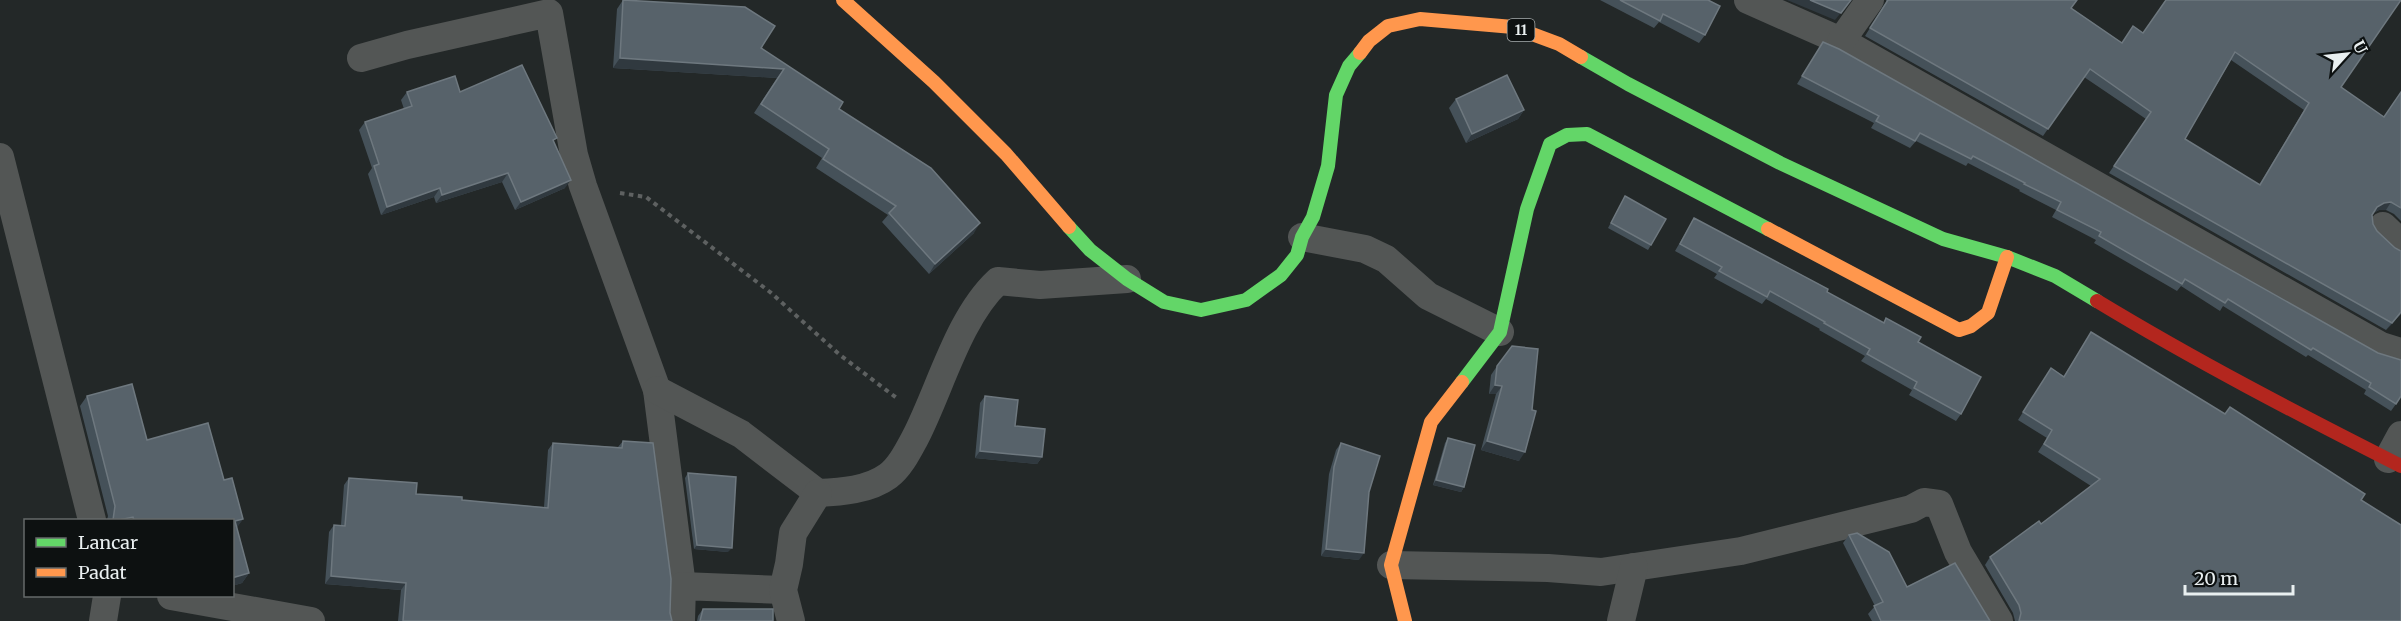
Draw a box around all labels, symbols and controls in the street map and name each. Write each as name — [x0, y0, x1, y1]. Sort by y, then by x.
road number: 11 — [1508, 19, 1534, 41]
north arrow — [2317, 24, 2377, 84]
text: U — [2349, 37, 2372, 57]
legend — [24, 519, 234, 597]
text: Lancar — [78, 531, 138, 554]
scale bar — [2185, 558, 2293, 596]
text: Padat — [78, 561, 127, 584]
text: 20 m — [2194, 567, 2238, 590]

